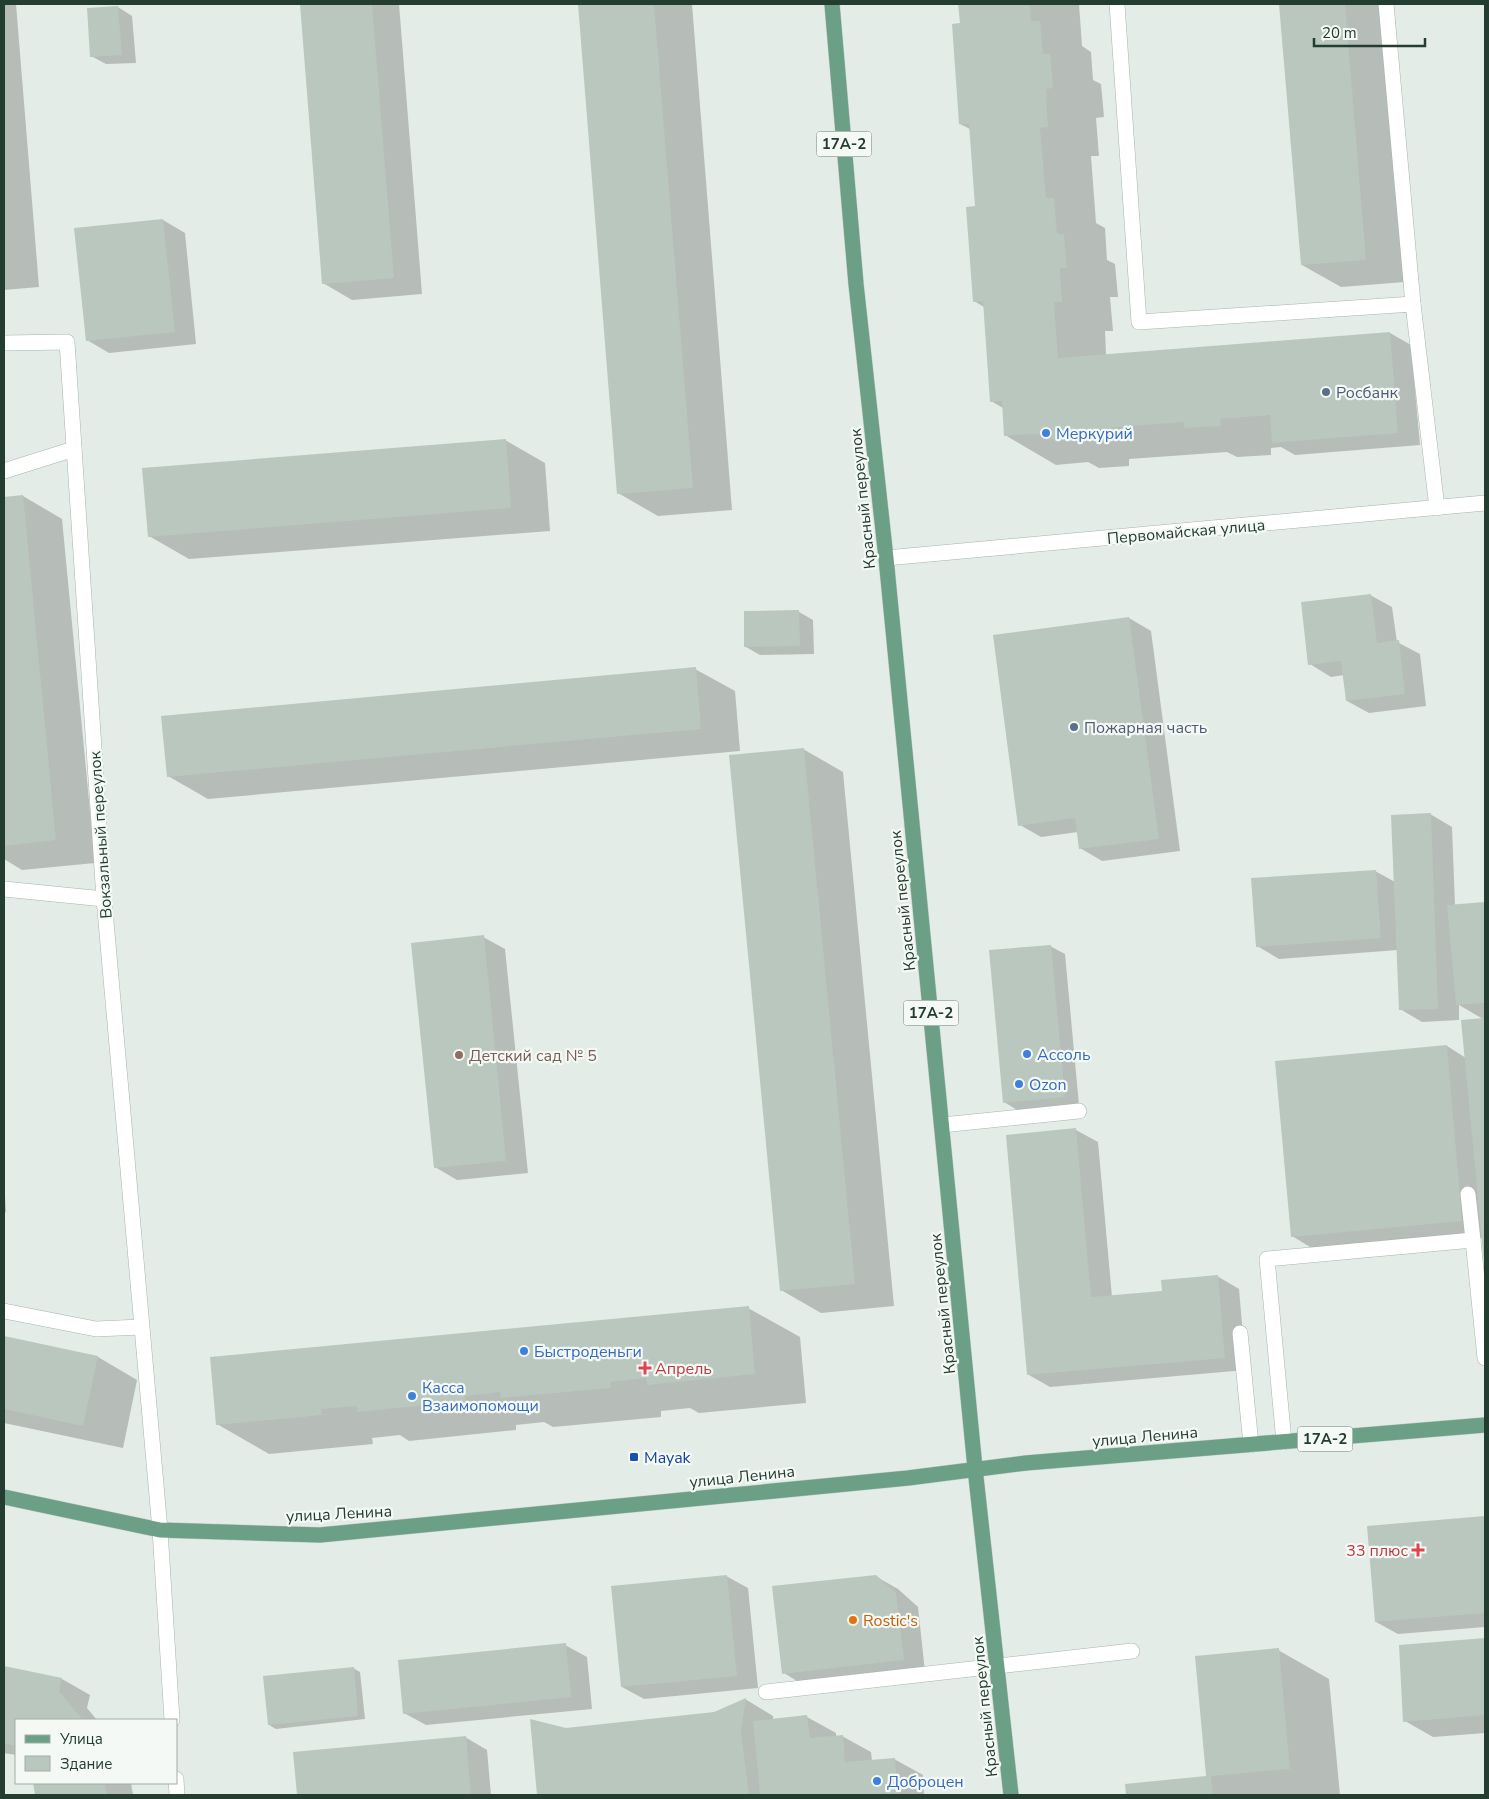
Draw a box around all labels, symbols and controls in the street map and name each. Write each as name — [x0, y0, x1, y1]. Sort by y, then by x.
scale bar — [1314, 15, 1425, 47]
text: 20 m — [1322, 23, 1357, 43]
road number: 17А-2 — [816, 132, 872, 156]
place label: Росбанк — [1336, 382, 1399, 404]
marker: Росбанк — [1320, 386, 1332, 398]
place label: Меркурий — [1056, 423, 1133, 445]
street label: Красный переулок — [845, 427, 881, 570]
marker: Меркурий — [1040, 427, 1052, 439]
street label: Первомайская улица — [1106, 514, 1266, 550]
place label: Пожарная часть — [1084, 717, 1207, 739]
marker: Пожарная часть — [1068, 721, 1080, 733]
street label: Вокзальный переулок — [84, 750, 118, 919]
street label: Красный переулок — [885, 829, 921, 972]
road number: 17А-2 — [904, 1000, 958, 1026]
place label: Ассоль — [1037, 1044, 1090, 1066]
place label: Детский сад № 5 — [469, 1045, 597, 1067]
marker: Ассоль — [1021, 1048, 1033, 1060]
marker: Детский сад № 5 — [453, 1049, 465, 1061]
place label: Ozon — [1029, 1074, 1067, 1096]
marker: Ozon — [1013, 1078, 1025, 1090]
street label: Красный переулок — [925, 1232, 961, 1375]
place label: Быстроденьги — [534, 1341, 642, 1363]
marker: Быстроденьги — [518, 1345, 530, 1357]
place label: Апрель — [655, 1358, 712, 1380]
marker: Апрель — [639, 1362, 651, 1374]
place label: Касса Взаимопомощи — [422, 1377, 539, 1417]
marker: Касса Взаимопомощи — [406, 1390, 418, 1402]
street label: улица Ленина — [1091, 1421, 1199, 1453]
road number: 17А-2 — [1298, 1426, 1352, 1452]
place label: Mayak — [644, 1447, 692, 1469]
marker: Mayak — [628, 1451, 640, 1463]
street label: улица Ленина — [688, 1461, 796, 1493]
street label: улица Ленина — [286, 1500, 393, 1528]
place label: 33 плюс — [1346, 1540, 1408, 1562]
marker: 33 плюс — [1412, 1544, 1424, 1556]
place label: Rostic's — [863, 1610, 918, 1632]
marker: Rostic's — [847, 1614, 859, 1626]
street label: Красный переулок — [967, 1635, 1003, 1778]
legend — [15, 1719, 178, 1784]
text: Улица — [59, 1729, 103, 1749]
text: Здание — [60, 1754, 112, 1774]
place label: Доброцен — [887, 1771, 964, 1793]
marker: Доброцен — [871, 1775, 883, 1787]

